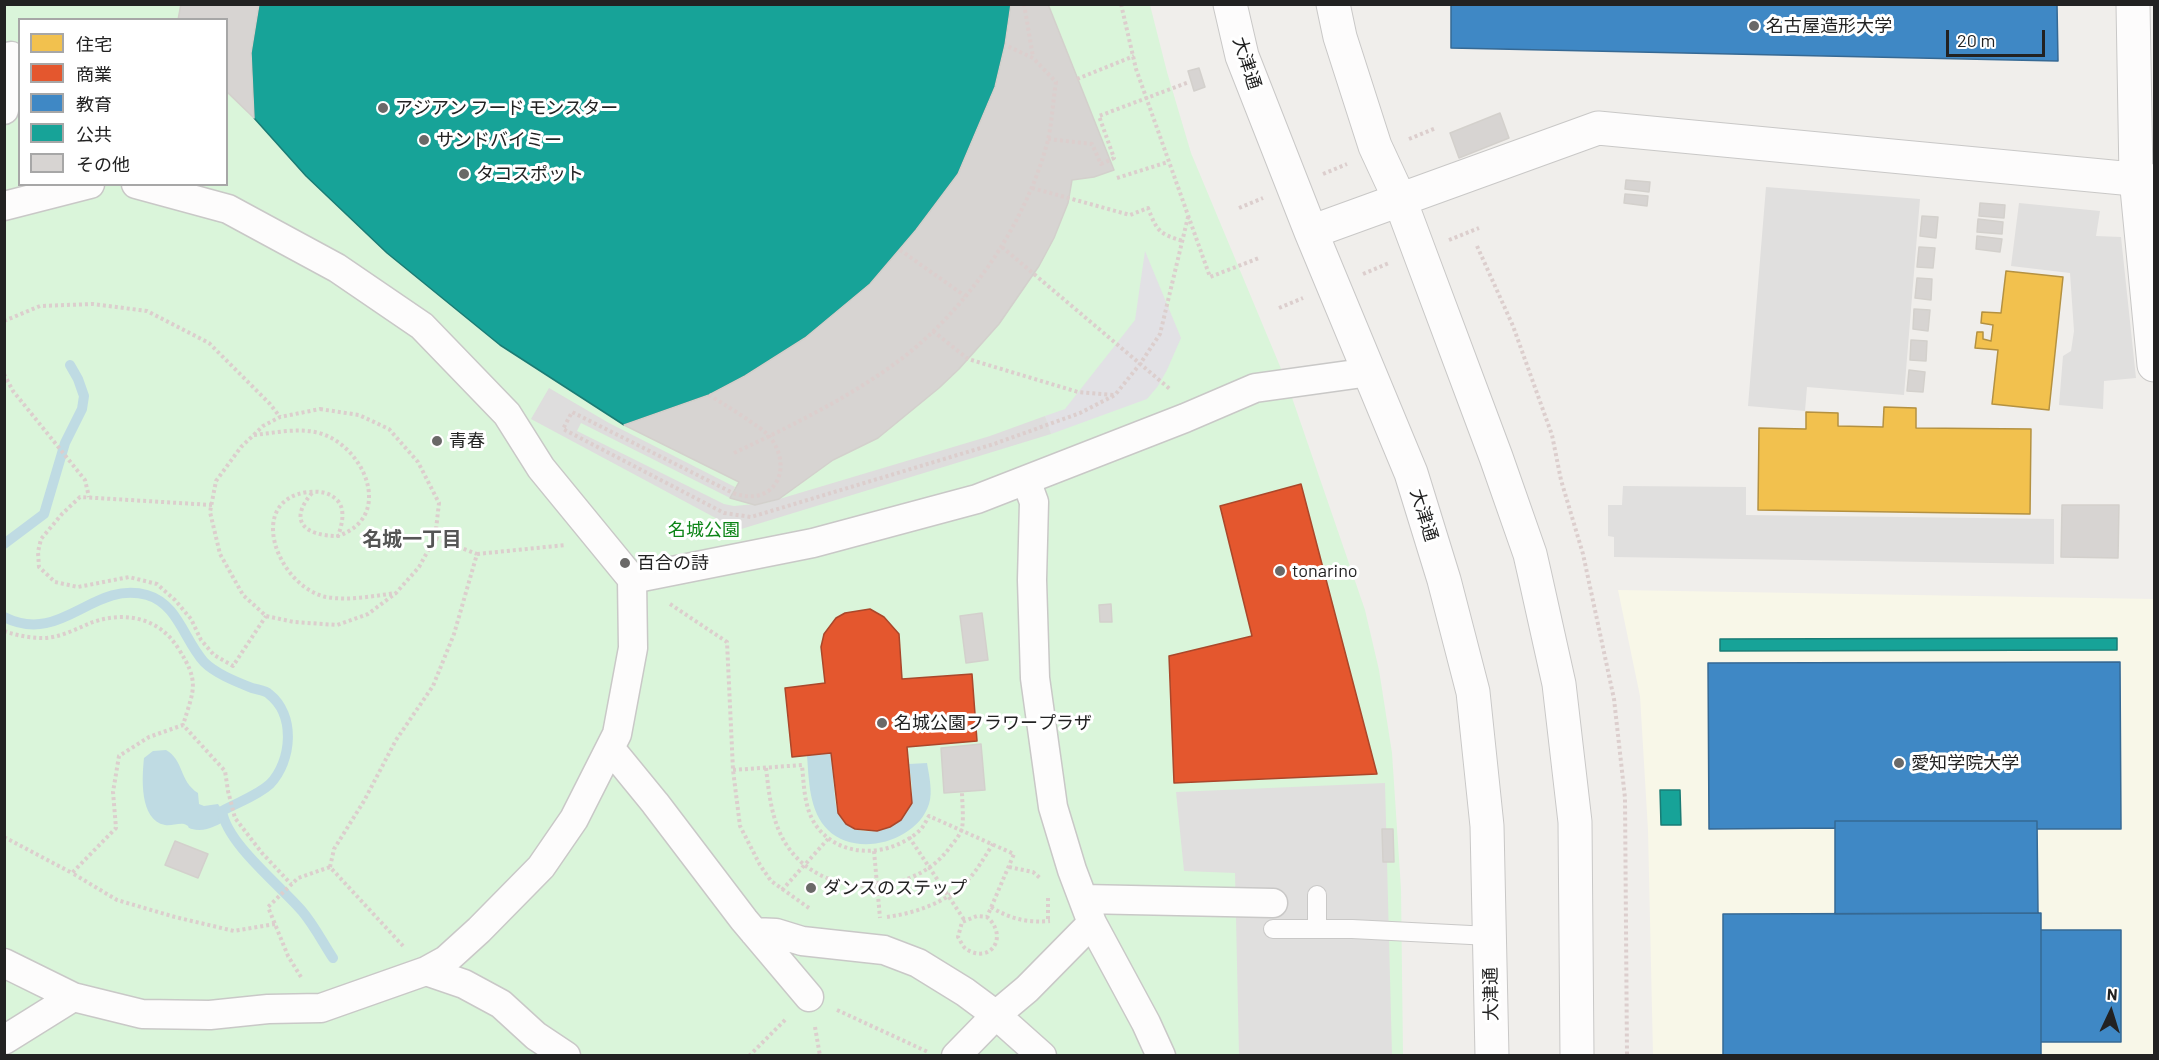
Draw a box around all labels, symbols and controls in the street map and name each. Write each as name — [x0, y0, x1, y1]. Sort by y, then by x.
place label: 名古屋造形大学 — [1766, 15, 1892, 37]
legend — [18, 18, 228, 186]
scale bar — [1949, 18, 2048, 56]
marker: 名古屋造形大学 — [1747, 19, 1761, 33]
text: 20 m — [1957, 29, 1995, 51]
text: 住宅 — [76, 33, 112, 55]
street label: 大津通 — [1228, 34, 1266, 92]
text: 商業 — [76, 63, 112, 85]
text: 教育 — [76, 93, 112, 115]
place label: アジアン フード モンスター — [395, 97, 618, 119]
marker: アジアン フード モンスター — [376, 101, 390, 115]
text: 公共 — [76, 123, 112, 145]
place label: サンドバイミー — [436, 129, 562, 151]
marker: サンドバイミー — [417, 133, 431, 147]
text: その他 — [76, 153, 130, 175]
place label: タコスポット — [476, 163, 584, 185]
marker: タコスポット — [457, 167, 471, 181]
place label: 青春 — [449, 430, 485, 452]
marker: 青春 — [430, 434, 444, 448]
street label: 大津通 — [1406, 486, 1442, 544]
park label: 名城公園 — [668, 519, 740, 541]
district label: 名城一丁目 — [362, 527, 462, 551]
place label: 百合の詩 — [637, 552, 709, 574]
marker: 百合の詩 — [618, 556, 632, 570]
place label: tonarino — [1292, 560, 1358, 582]
marker: tonarino — [1273, 564, 1287, 578]
place label: 名城公園フラワープラザ — [894, 712, 1092, 734]
marker: 名城公園フラワープラザ — [875, 716, 889, 730]
place label: 愛知学院大学 — [1911, 752, 2019, 774]
marker: 愛知学院大学 — [1892, 756, 1906, 770]
place label: ダンスのステップ — [823, 877, 967, 899]
marker: ダンスのステップ — [804, 881, 818, 895]
street label: 大津通 — [1480, 967, 1502, 1021]
north arrow — [2081, 982, 2141, 1042]
text: N — [2106, 984, 2118, 1003]

